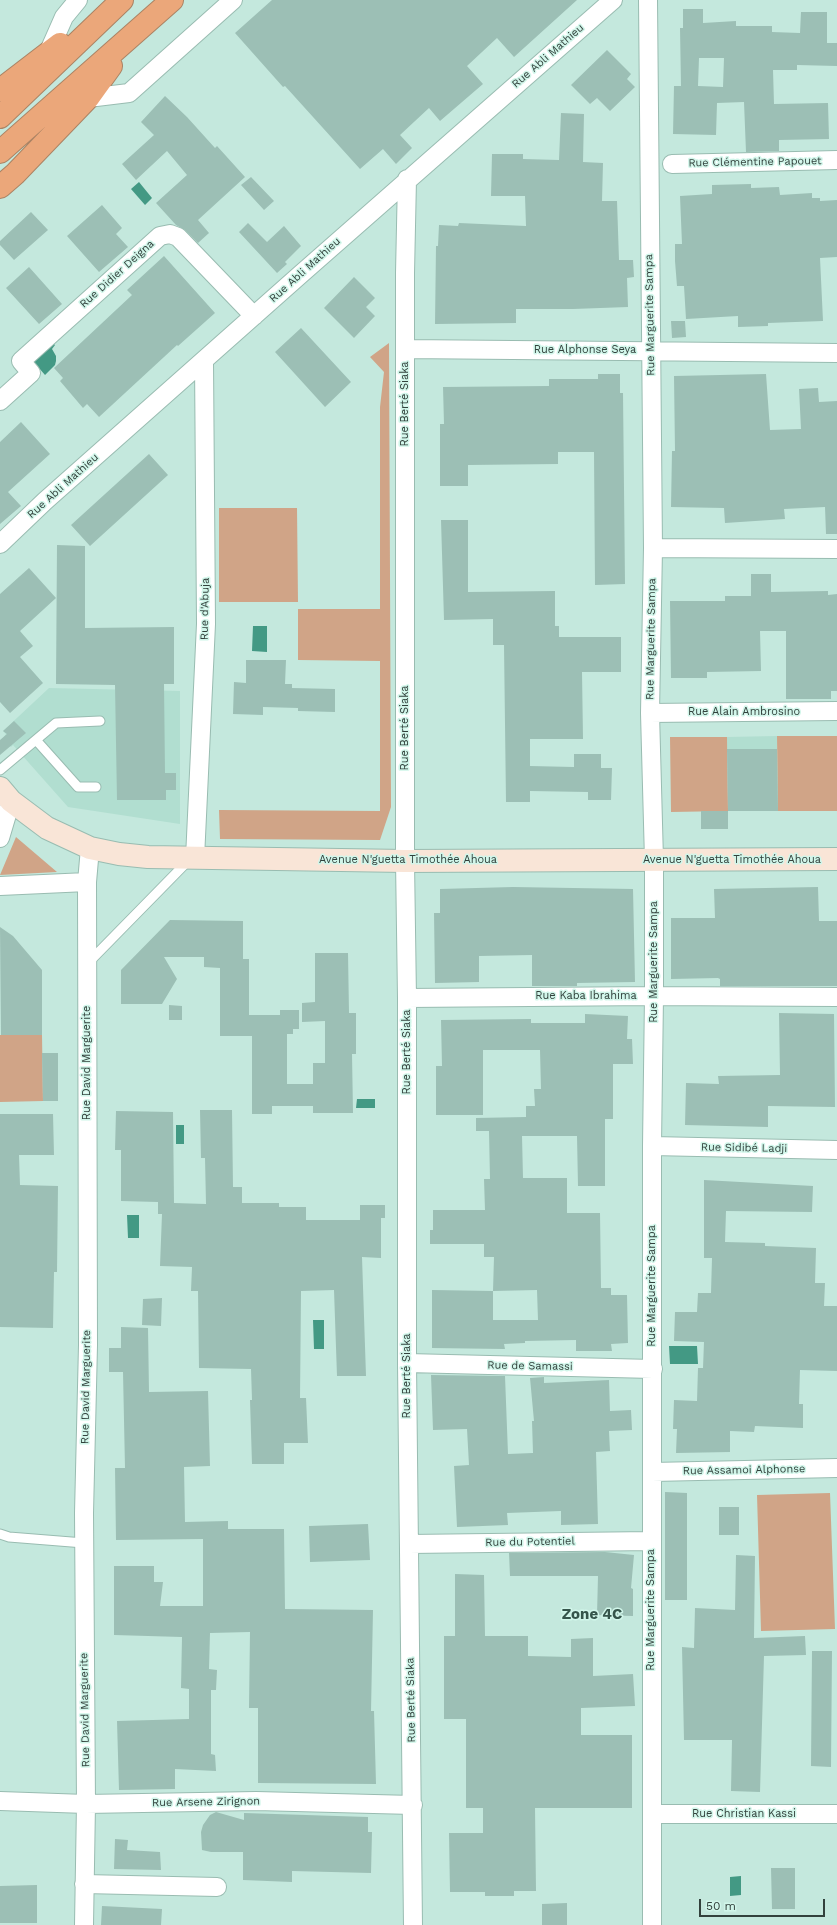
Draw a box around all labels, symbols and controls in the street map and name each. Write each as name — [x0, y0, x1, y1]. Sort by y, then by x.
street label: Rue Abli Mathieu — [509, 21, 587, 91]
street label: Rue Clémentine Papouet — [688, 154, 822, 170]
street label: Rue Abli Mathieu — [267, 235, 343, 305]
street label: Rue Didier Deigna — [77, 237, 157, 311]
street label: Rue Marguerite Sampa — [642, 254, 658, 376]
street label: Rue Alphonse Seya — [534, 343, 636, 357]
street label: Rue Berté Siaka — [398, 362, 412, 446]
street label: Rue Abli Mathieu — [25, 451, 101, 521]
street label: Rue d'Abuja — [198, 578, 212, 640]
street label: Rue Marguerite Sampa — [643, 578, 659, 700]
street label: Rue Berté Siaka — [398, 686, 412, 770]
street label: Rue Alain Ambrosino — [688, 705, 800, 719]
street label: Avenue N'guetta Timothée Ahoua — [319, 853, 497, 867]
street label: Avenue N'guetta Timothée Ahoua — [643, 853, 821, 867]
street label: Rue Marguerite Sampa — [647, 901, 661, 1023]
street label: Rue Kaba Ibrahima — [535, 989, 637, 1003]
street label: Rue David Marguerite — [80, 1006, 94, 1120]
street label: Rue Berté Siaka — [400, 1010, 414, 1094]
street label: Rue Sidibé Ladji — [701, 1141, 787, 1155]
street label: Rue Marguerite Sampa — [645, 1225, 659, 1347]
street label: Rue David Marguerite — [78, 1330, 94, 1444]
street label: Rue Berté Siaka — [400, 1334, 414, 1418]
street label: Rue de Samassi — [487, 1359, 573, 1373]
street label: Rue Assamoi Alphonse — [683, 1462, 805, 1478]
street label: Rue du Potentiel — [485, 1535, 575, 1549]
street label: Rue Marguerite Sampa — [644, 1549, 658, 1671]
district label: Zone 4C — [562, 1606, 622, 1624]
street label: Rue David Marguerite — [77, 1653, 93, 1767]
street label: Rue Berté Siaka — [404, 1657, 418, 1743]
street label: Rue Arsene Zirignon — [152, 1794, 260, 1810]
street label: Rue Christian Kassi — [692, 1807, 796, 1821]
scale bar — [701, 1891, 827, 1917]
text: 50 m — [706, 1899, 736, 1913]

